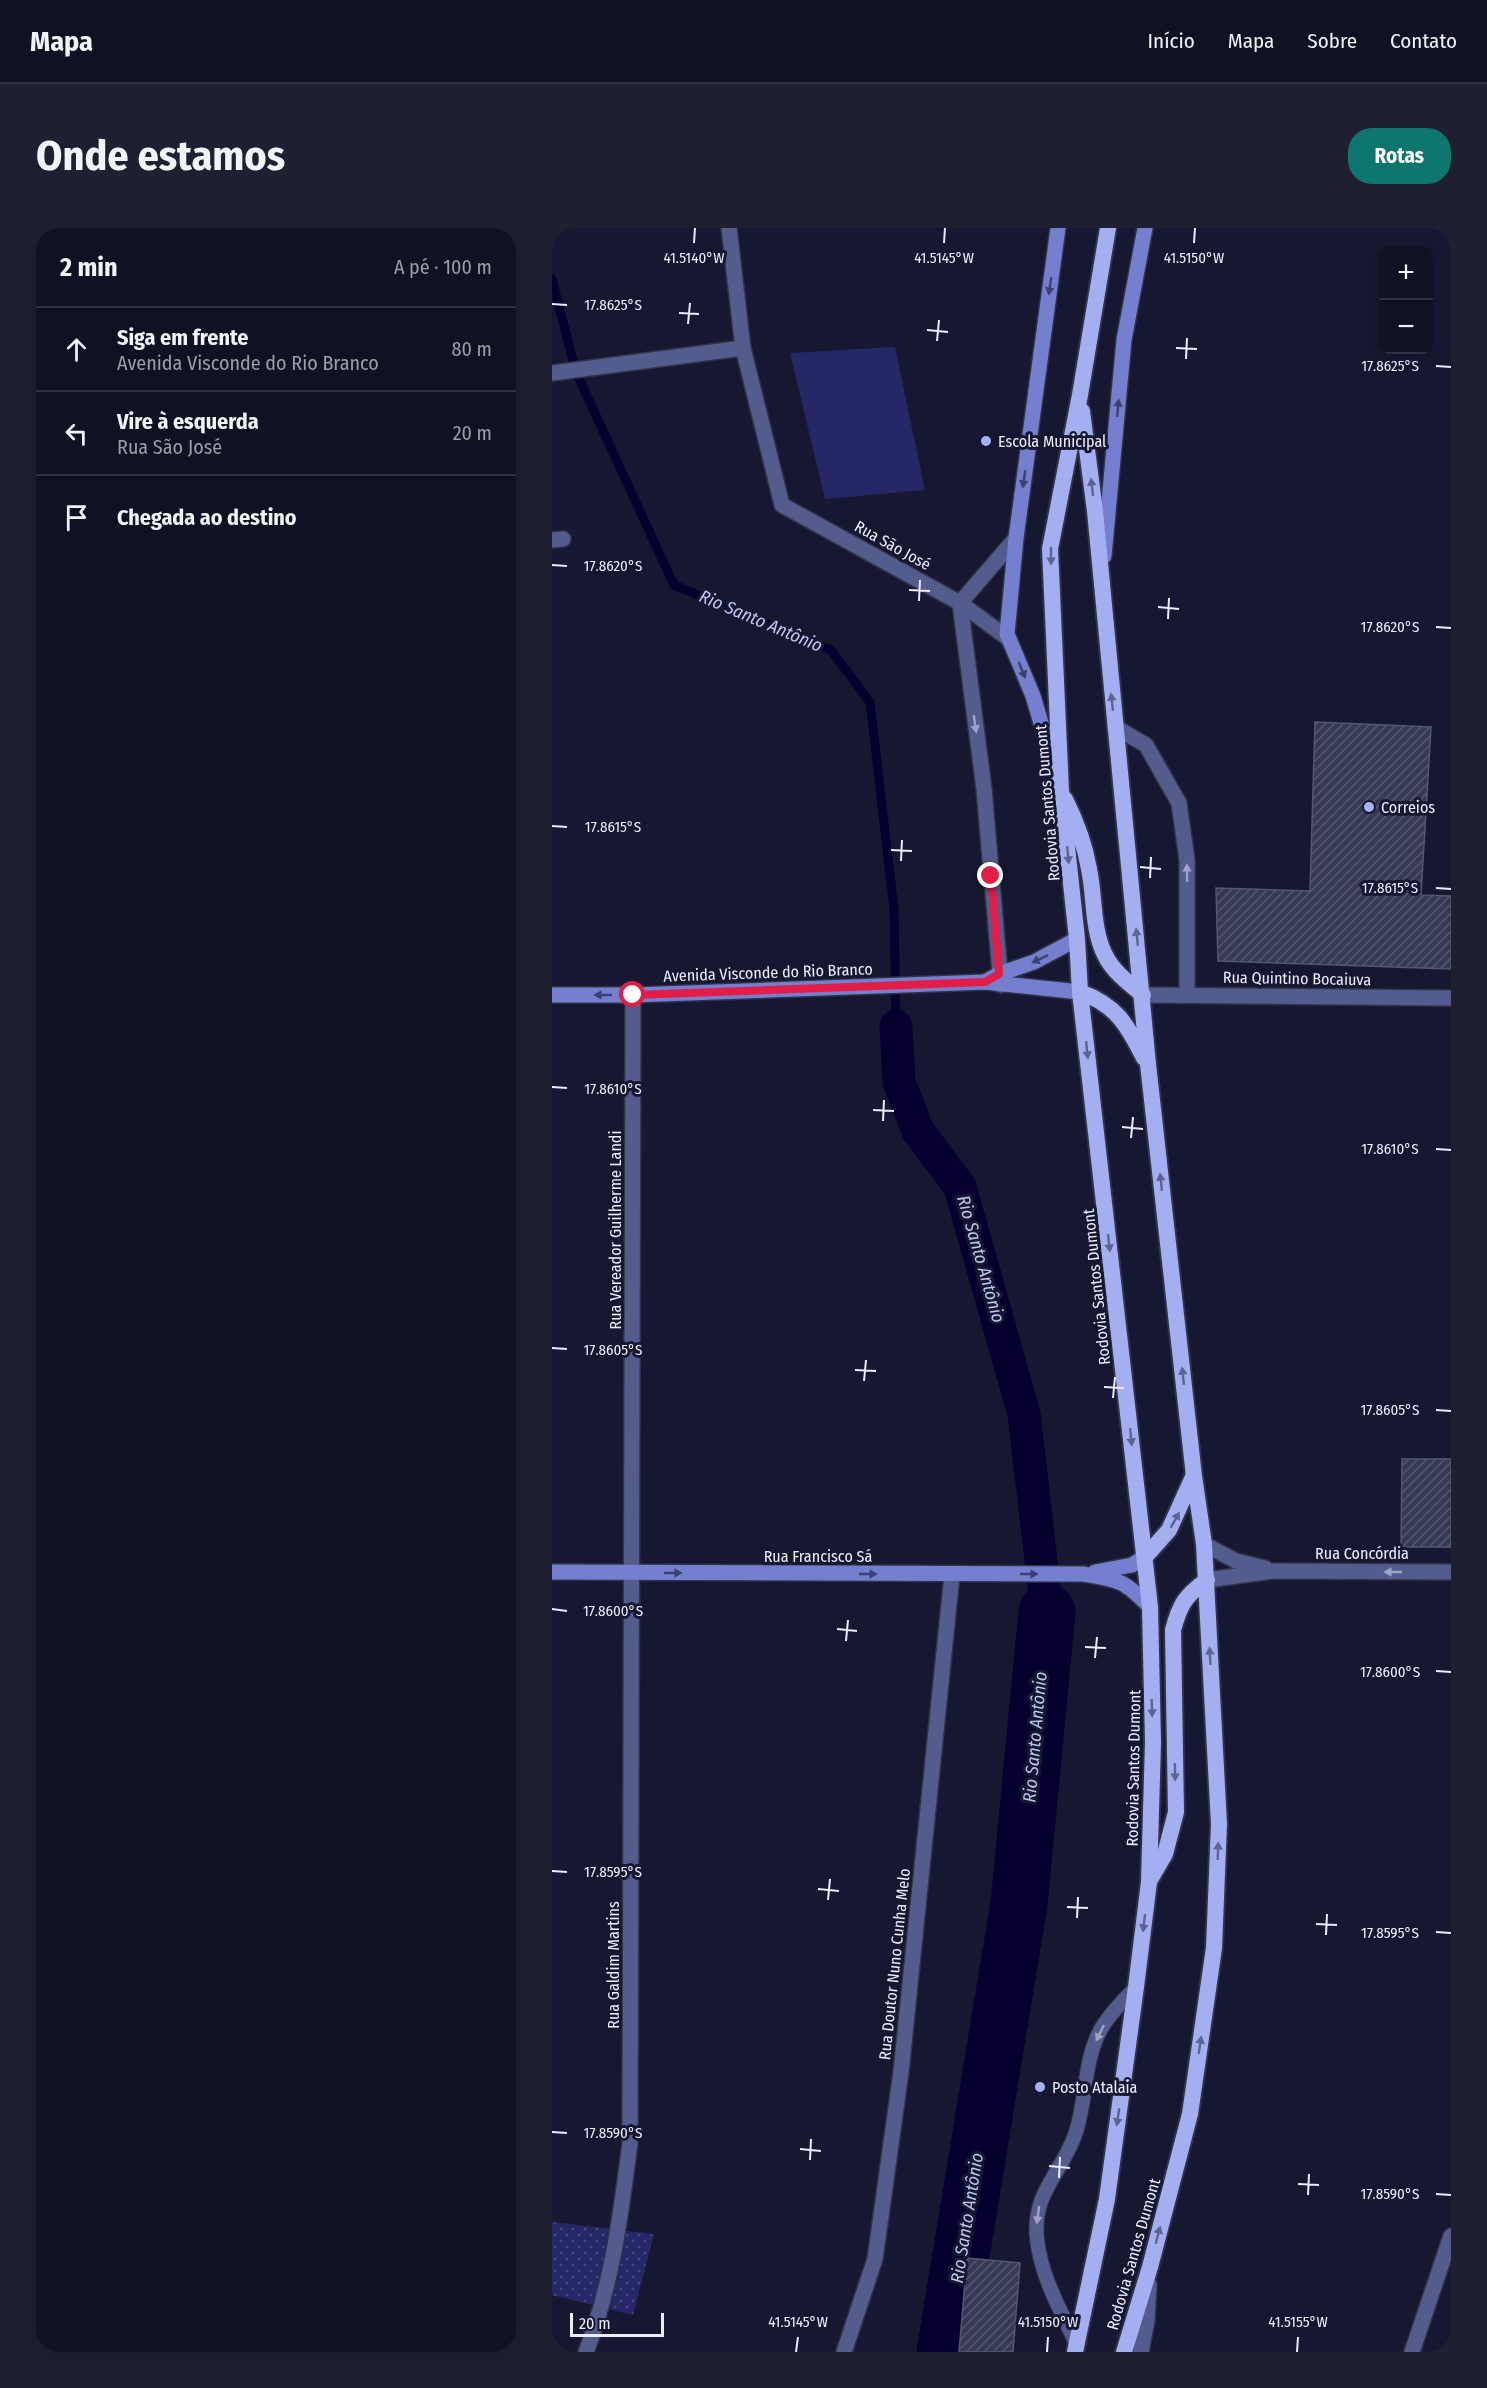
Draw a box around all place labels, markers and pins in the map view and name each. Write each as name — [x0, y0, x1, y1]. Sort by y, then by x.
place label: Escola Municipal — [998, 432, 1106, 451]
marker: Escola Municipal — [979, 434, 993, 448]
place label: Correios — [1381, 798, 1435, 817]
marker: Correios — [1362, 800, 1376, 814]
place label: Posto Atalaia — [1052, 2078, 1138, 2097]
marker: Posto Atalaia — [1033, 2080, 1047, 2094]

